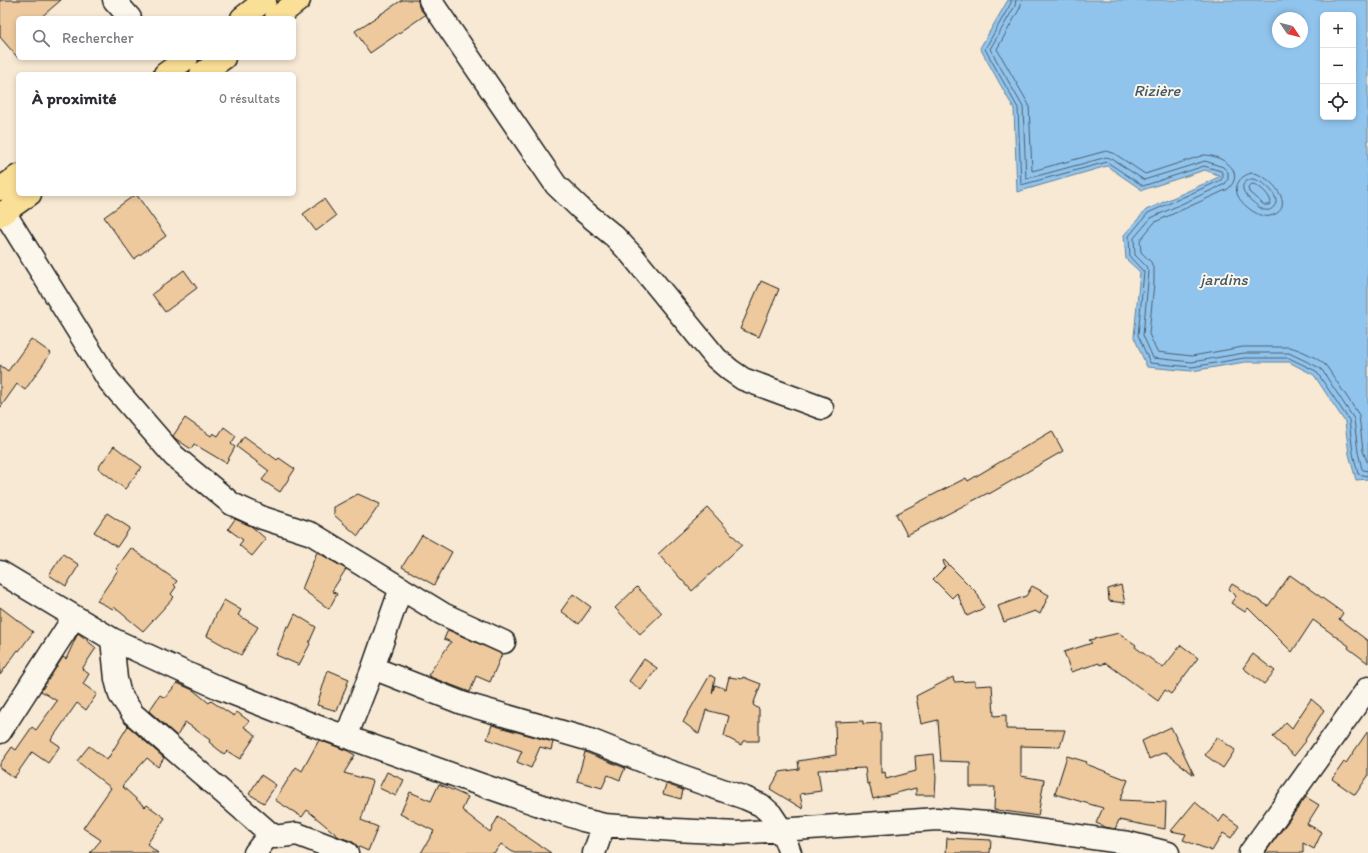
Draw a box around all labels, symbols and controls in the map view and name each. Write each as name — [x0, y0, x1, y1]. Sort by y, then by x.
north arrow — [1272, 12, 1308, 48]
map controls — [1320, 12, 1356, 120]
button: + — [1320, 12, 1356, 48]
search box — [16, 16, 296, 60]
icon: search — [30, 27, 52, 49]
text: Rechercher — [62, 29, 134, 47]
button: − — [1320, 48, 1356, 84]
water label: Rizière — [1134, 81, 1182, 100]
button: locate — [1320, 84, 1356, 120]
text: À proximité — [32, 88, 117, 108]
text: 0 résultats — [219, 91, 280, 106]
water label: jardins — [1198, 270, 1249, 289]

